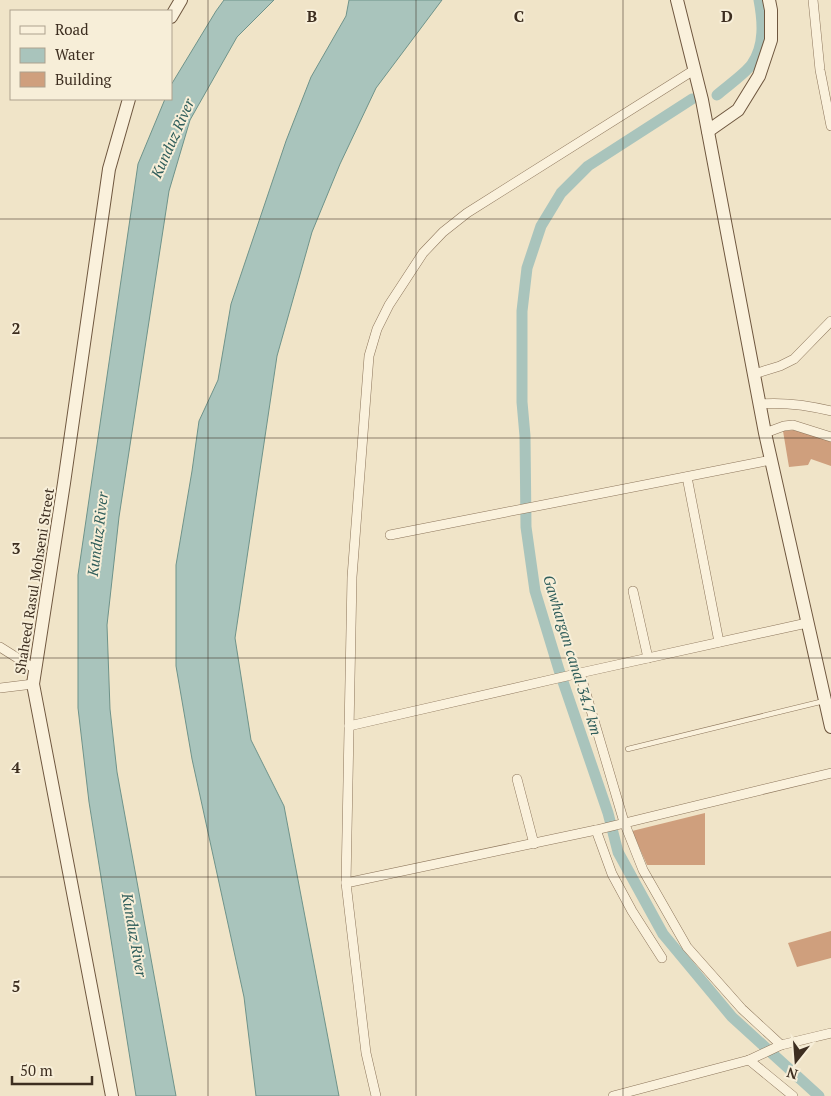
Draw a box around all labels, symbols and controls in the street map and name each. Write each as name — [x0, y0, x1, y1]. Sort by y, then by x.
text: B — [307, 5, 317, 27]
text: C — [514, 5, 524, 27]
text: D — [721, 5, 733, 27]
legend — [10, 10, 172, 100]
text: Road — [55, 19, 88, 39]
text: Water — [55, 44, 95, 64]
text: Building — [55, 69, 113, 89]
water label: Kunduz River — [145, 94, 199, 182]
text: 2 — [11, 317, 21, 339]
street label: Shaheed Rasul Mohseni Street — [10, 486, 58, 676]
water label: Kunduz River — [82, 490, 112, 578]
text: 3 — [11, 537, 21, 559]
water label: Gawhargan canal 34.7 km — [539, 572, 607, 738]
text: 4 — [11, 756, 21, 778]
water label: Kunduz River — [118, 891, 152, 980]
text: 5 — [11, 975, 21, 997]
north arrow — [771, 1036, 821, 1086]
scale bar — [12, 1054, 92, 1086]
text: 50 m — [20, 1060, 53, 1080]
text: N — [784, 1063, 800, 1085]

